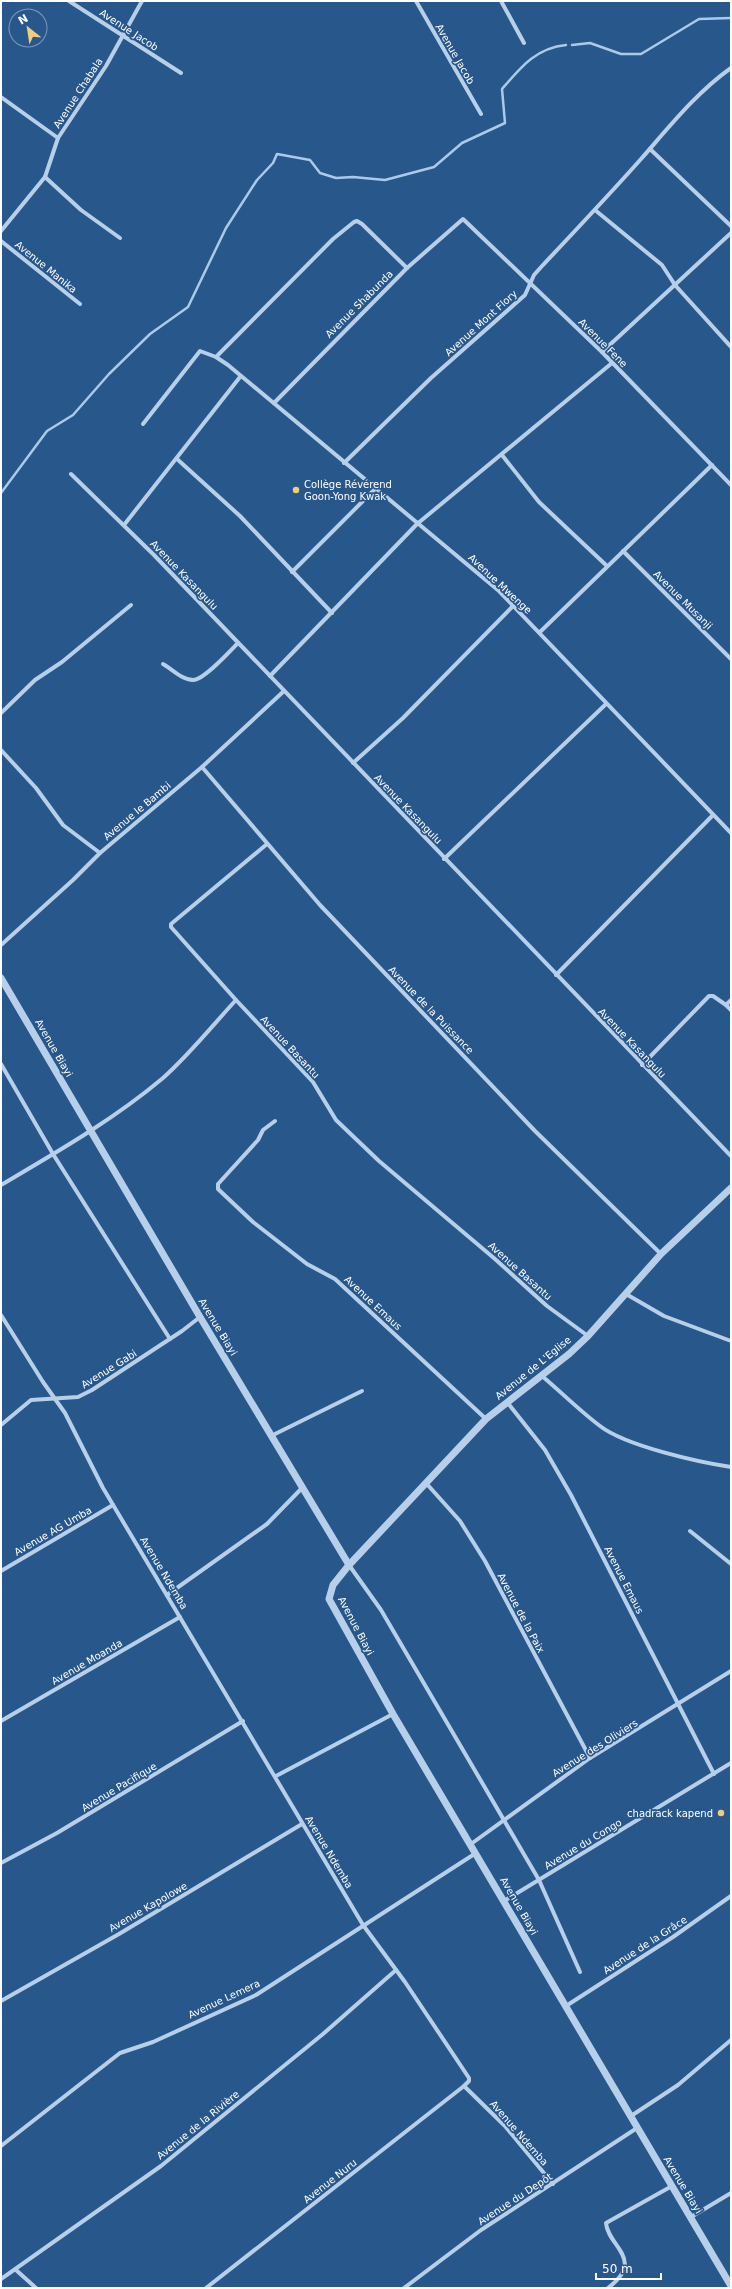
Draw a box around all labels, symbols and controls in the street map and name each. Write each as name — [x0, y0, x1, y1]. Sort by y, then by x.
street label: Avenue Jacob — [98, 7, 160, 53]
north arrow — [8, 8, 48, 48]
text: N — [16, 12, 30, 28]
street label: Avenue Jacob — [433, 22, 477, 86]
street label: Avenue Chabala — [51, 56, 105, 130]
street label: Avenue Manika — [13, 239, 79, 295]
street label: Avenue Shabunda — [323, 268, 395, 340]
street label: Avenue Mont Flory — [443, 288, 519, 358]
street label: Avenue Fene — [576, 316, 630, 370]
place label: Collège Révérend Goon-Yong Kwak — [304, 479, 392, 502]
marker: Collège Révérend Goon-Yong Kwak — [291, 485, 301, 495]
street label: Avenue Kasangulu — [148, 538, 220, 612]
street label: Avenue Mwenge — [466, 552, 534, 616]
street label: Avenue Musanji — [651, 568, 715, 632]
street label: Avenue Kasangulu — [372, 772, 444, 846]
street label: Avenue le Bambi — [101, 780, 173, 842]
street label: Avenue de la Puissance — [386, 964, 476, 1056]
street label: Avenue Kasangulu — [596, 1006, 668, 1080]
street label: Avenue Basantu — [258, 1014, 322, 1080]
street label: Avenue Biayi — [33, 1017, 75, 1079]
street label: Avenue Basantu — [486, 1240, 554, 1302]
street label: Avenue Emaus — [342, 1274, 404, 1332]
street label: Avenue Biayi — [197, 1296, 239, 1358]
street label: Avenue de L'Eglise — [493, 1334, 573, 1402]
street label: Avenue Gabi — [79, 1348, 139, 1390]
street label: Avenue AG Umba — [12, 1504, 94, 1558]
street label: Avenue Ndemba — [138, 1535, 190, 1611]
street label: Avenue Emaus — [602, 1545, 646, 1615]
street label: Avenue de la Paix — [495, 1571, 547, 1655]
street label: Avenue Biayi — [336, 1595, 376, 1657]
street label: Avenue Moanda — [50, 1637, 124, 1687]
street label: Avenue des Oliviers — [550, 1717, 640, 1779]
street label: Avenue Pacifique — [80, 1760, 158, 1814]
place label: chadrack kapend — [627, 1808, 713, 1819]
marker: chadrack kapend — [716, 1808, 726, 1818]
street label: Avenue Ndemba — [303, 1814, 355, 1890]
street label: Avenue du Congo — [542, 1817, 624, 1871]
street label: Avenue Biayi — [498, 1875, 540, 1937]
street label: Avenue Kapolowe — [107, 1880, 189, 1934]
street label: Avenue de la Grâce — [601, 1914, 689, 1976]
street label: Avenue Lemera — [186, 1978, 262, 2020]
street label: Avenue de la Rivière — [155, 2088, 241, 2162]
street label: Avenue Ndemba — [488, 2098, 550, 2168]
street label: Avenue Biayi — [662, 2154, 704, 2216]
street label: Avenue Nuru — [301, 2157, 359, 2205]
street label: Avenue du Depôt — [476, 2171, 554, 2227]
scale bar — [596, 2255, 661, 2281]
text: 50 m — [602, 2262, 633, 2276]

